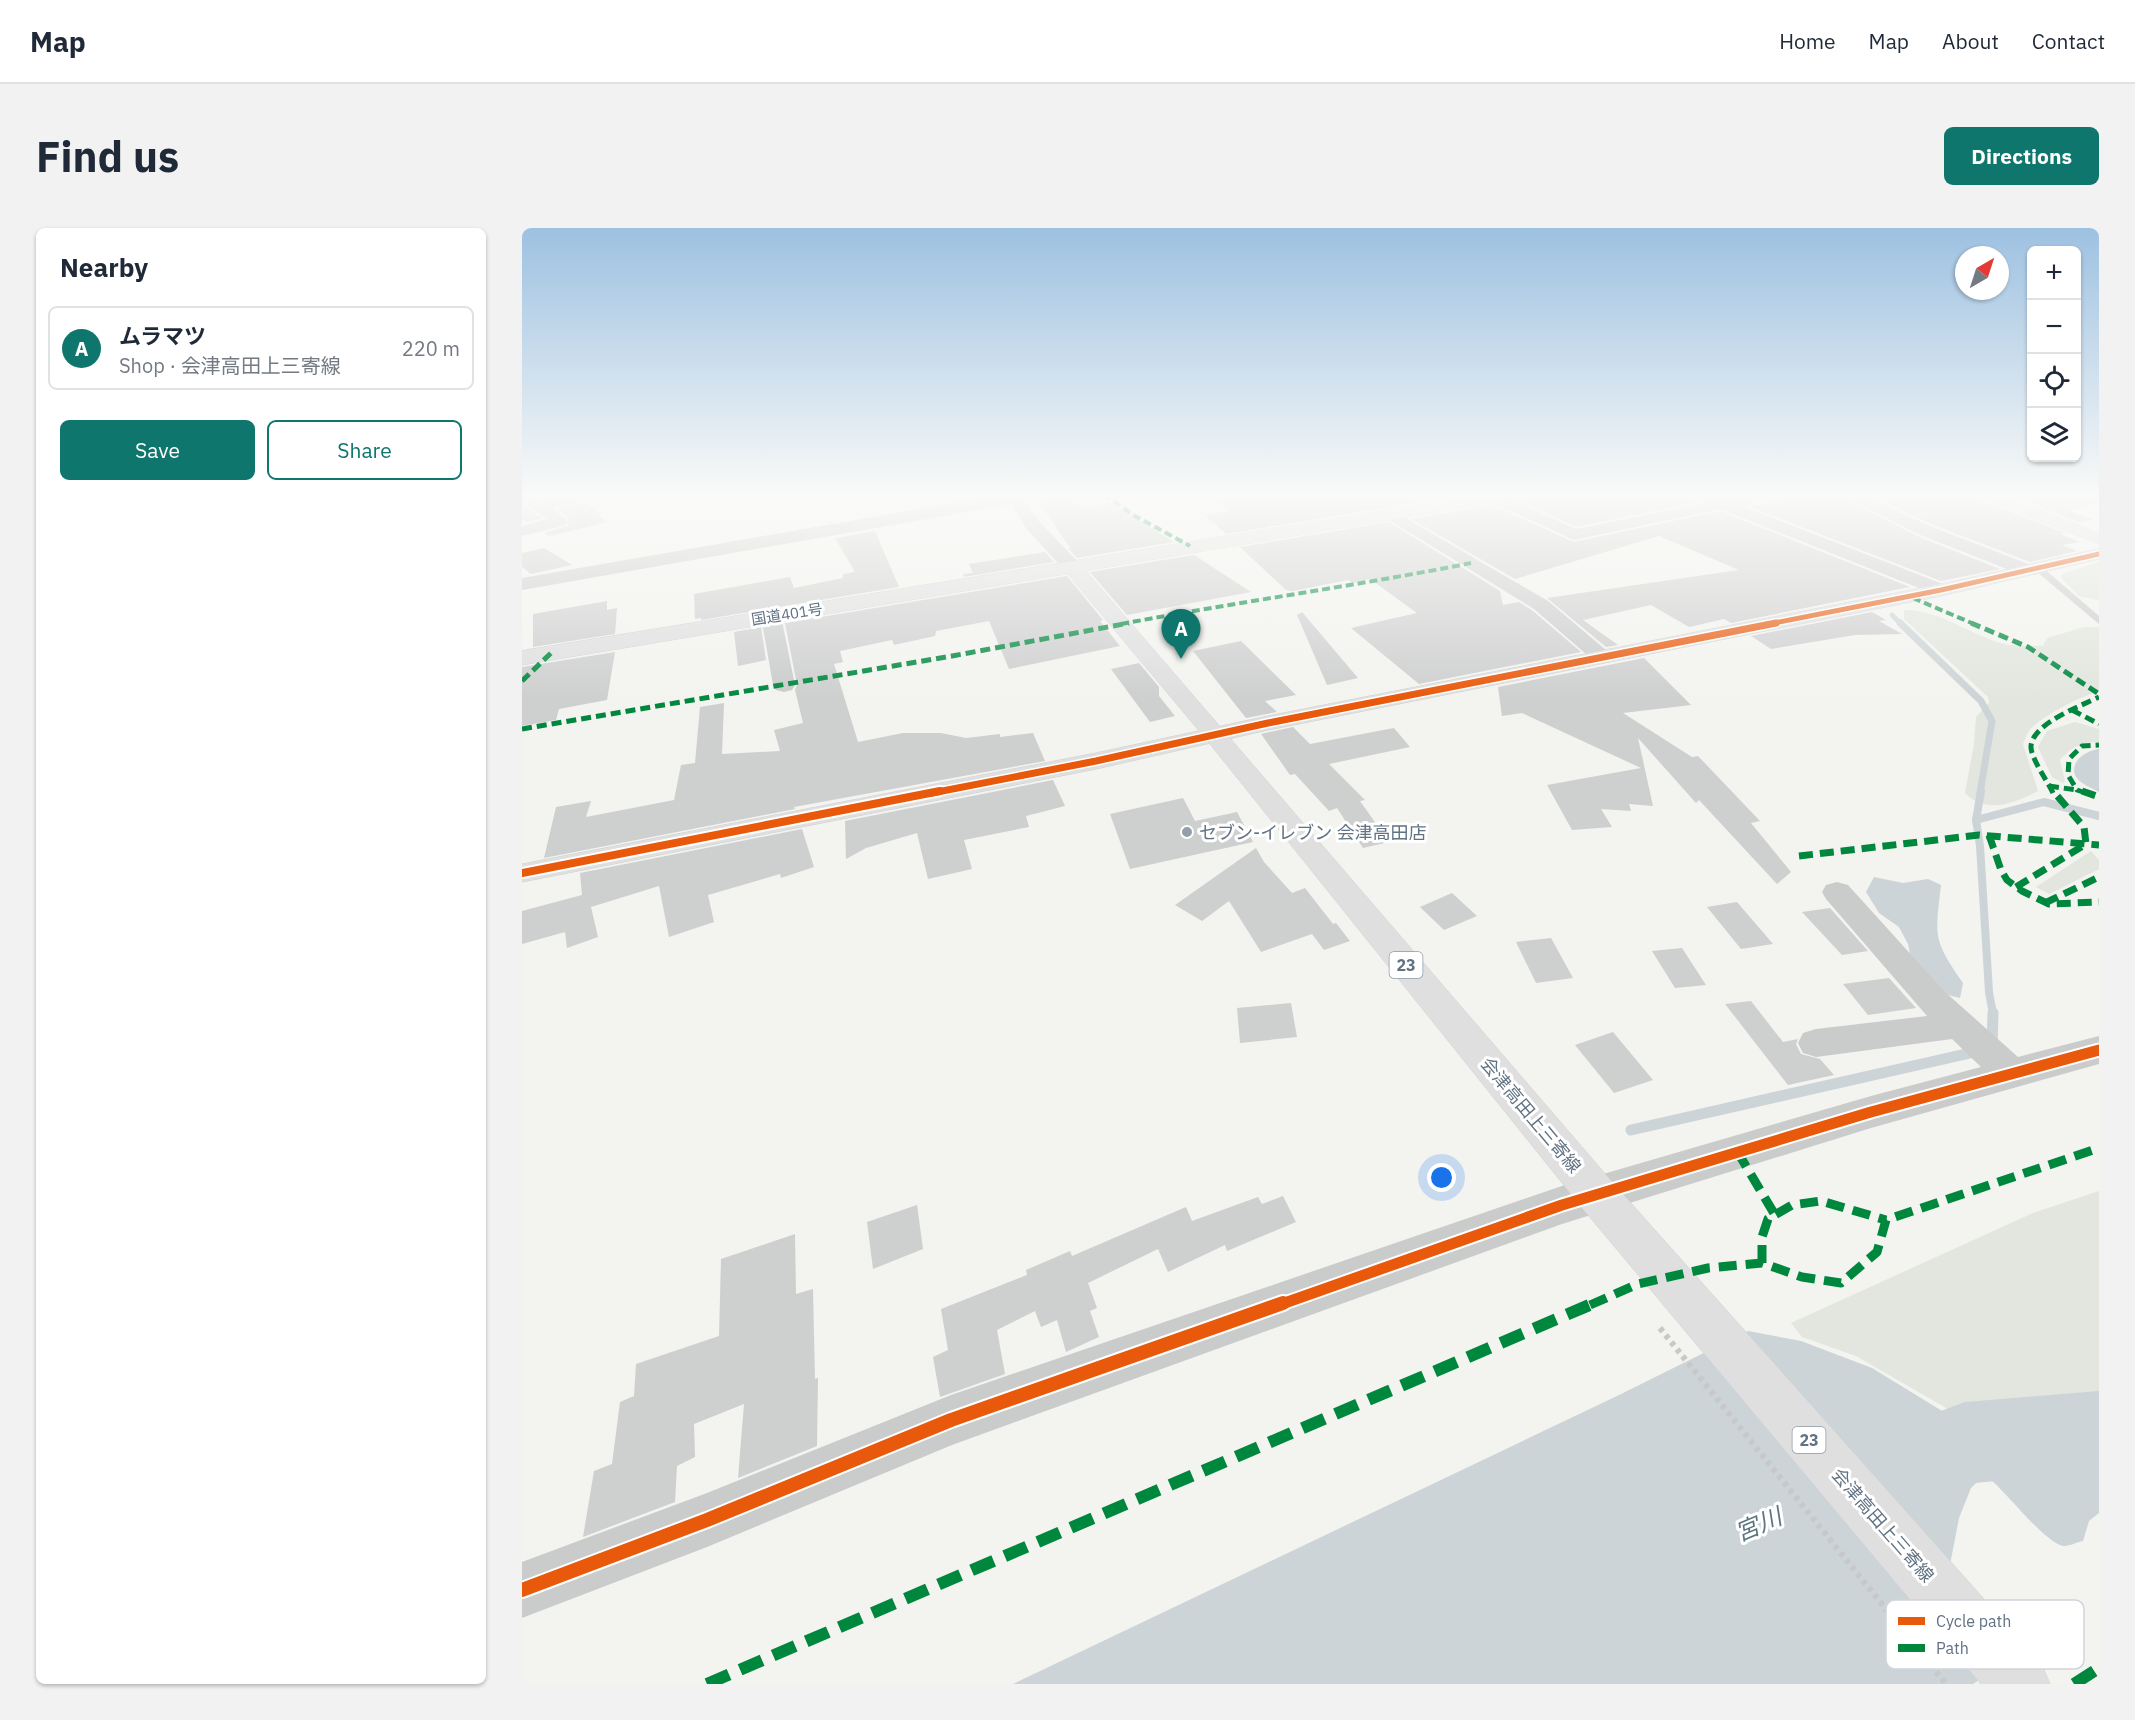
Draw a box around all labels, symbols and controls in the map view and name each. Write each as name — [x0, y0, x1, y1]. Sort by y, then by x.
text: Map — [30, 23, 86, 60]
text: Home — [1779, 27, 1836, 55]
text: Map — [1869, 27, 1909, 55]
text: About — [1942, 27, 1999, 55]
text: Contact — [2032, 27, 2105, 55]
button: Directions — [1944, 127, 2099, 185]
text: Find us — [36, 129, 179, 184]
north arrow — [1955, 246, 2009, 300]
map controls — [2027, 246, 2081, 462]
button: + — [2027, 246, 2081, 300]
text: Nearby — [60, 250, 148, 284]
button: − — [2027, 300, 2081, 354]
text: ムラマツ — [119, 321, 206, 350]
text: A — [75, 335, 88, 362]
text: 220 m — [402, 335, 460, 362]
text: Shop · 会津高田上三寄線 — [119, 352, 341, 379]
button: locate — [2027, 354, 2081, 408]
button: layers — [2027, 408, 2081, 462]
button: Save — [60, 420, 255, 480]
button: Share — [267, 420, 462, 480]
street label: 国道401号 — [750, 599, 824, 629]
pin: A — [1162, 610, 1200, 659]
place label: セブン-イレブン 会津高田店 — [1199, 821, 1426, 844]
marker: セブン-イレブン 会津高田店 — [1180, 825, 1194, 839]
road number: 23 — [1390, 952, 1422, 978]
street label: 会津高田上三寄線 — [1476, 1052, 1586, 1178]
your location — [1427, 1163, 1456, 1192]
road number: 23 — [1792, 1427, 1826, 1453]
street label: 会津高田上三寄線 — [1827, 1463, 1939, 1587]
water label: 宮川 — [1730, 1499, 1789, 1548]
legend — [1886, 1600, 2084, 1669]
text: Cycle path — [1936, 1611, 2011, 1631]
text: Path — [1936, 1638, 1969, 1658]

